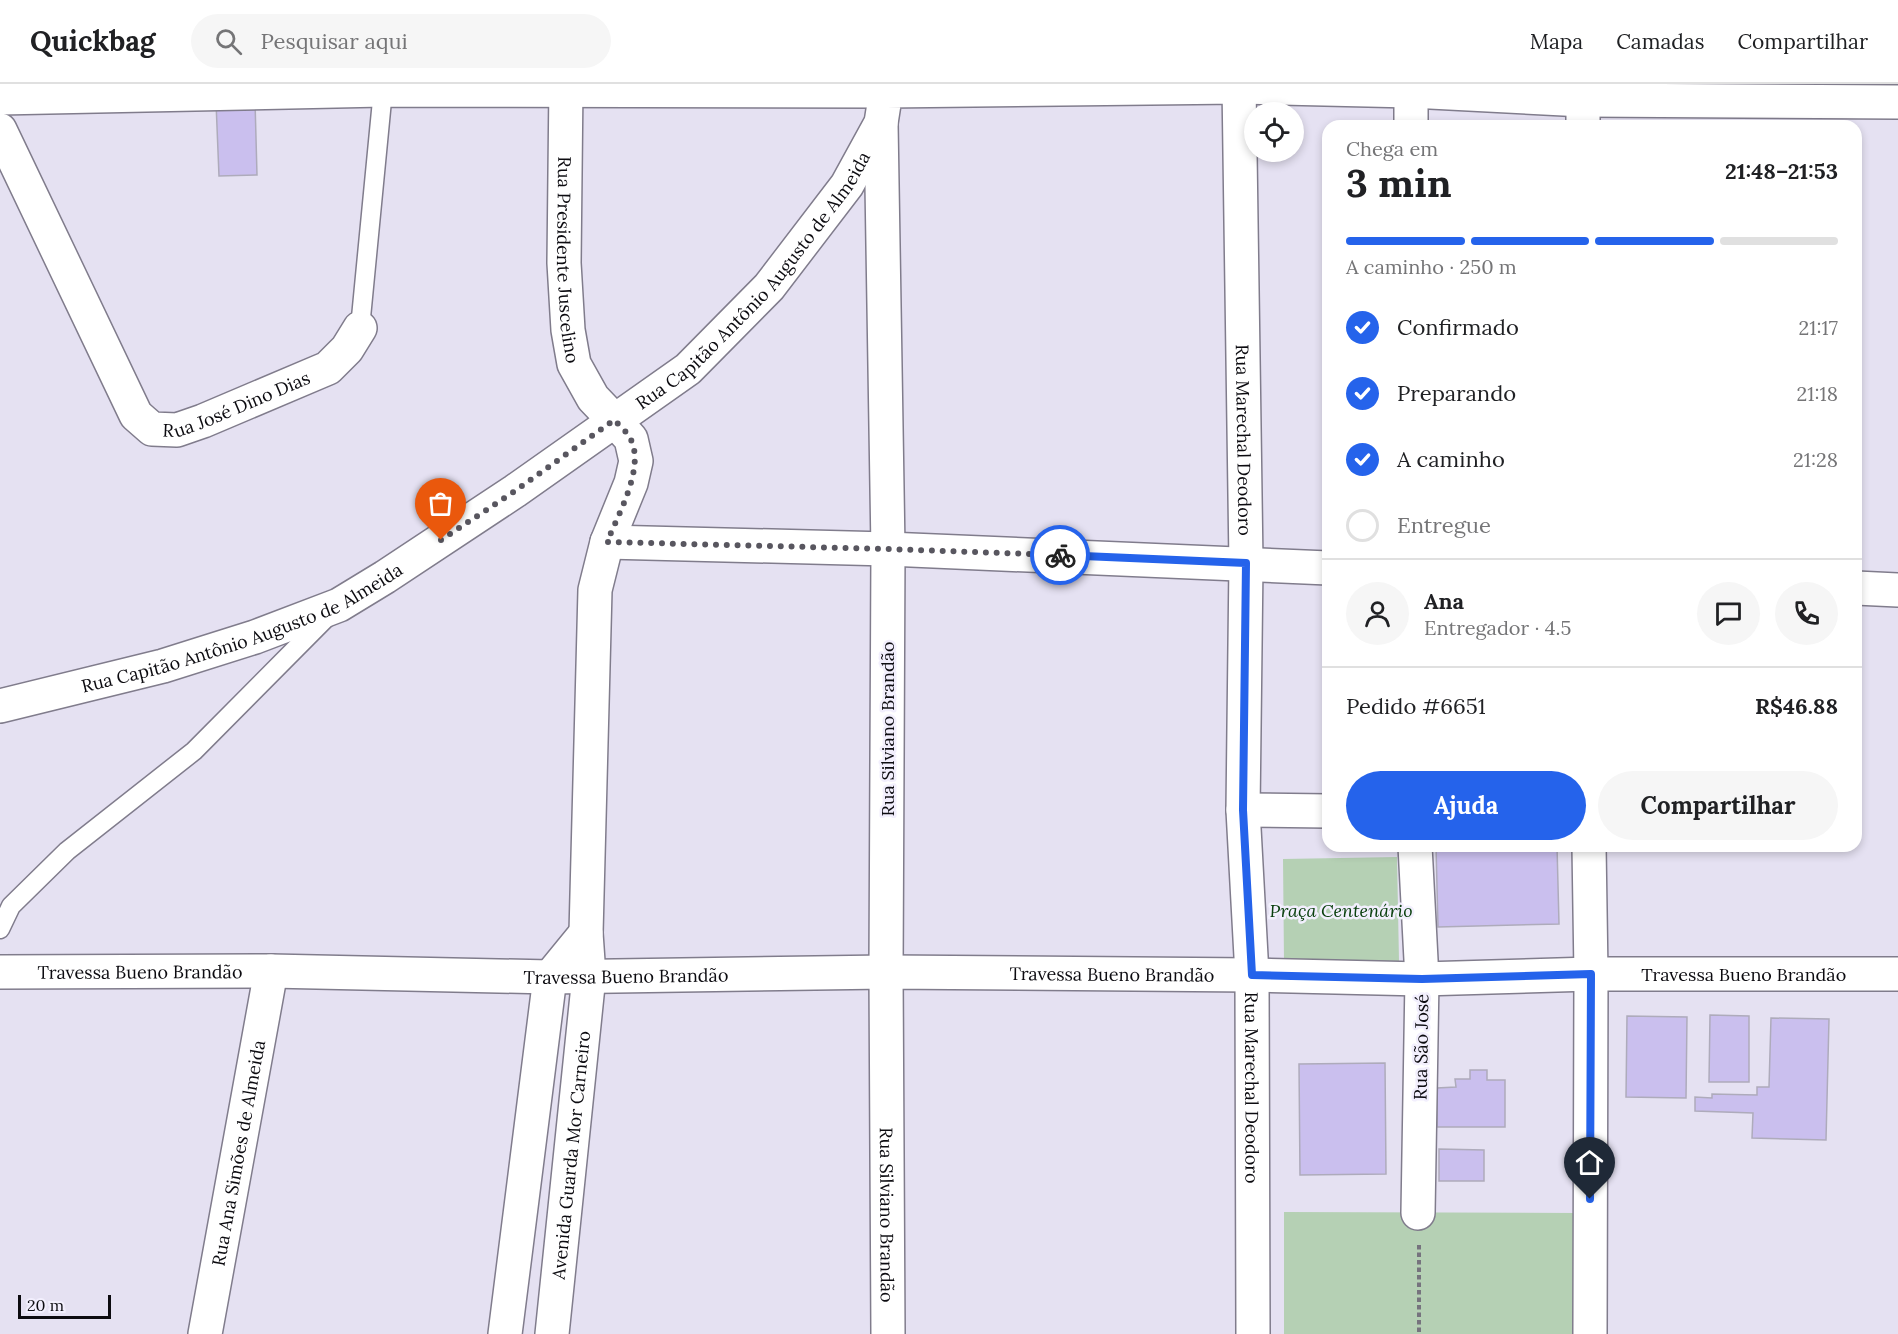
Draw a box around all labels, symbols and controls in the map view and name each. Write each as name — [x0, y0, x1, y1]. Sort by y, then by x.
search box — [191, 14, 611, 68]
text: Quickbag — [30, 23, 155, 59]
icon: search — [212, 25, 245, 58]
text: Pesquisar aqui — [260, 27, 408, 55]
text: Mapa — [1530, 28, 1583, 55]
text: Camadas — [1616, 28, 1704, 55]
text: Compartilhar — [1737, 28, 1868, 55]
map controls — [1244, 102, 1304, 162]
button: locate — [1244, 102, 1304, 162]
text: Chega em — [1346, 136, 1438, 161]
street label: Rua Capitão Antônio Augusto de Almeida — [631, 147, 875, 414]
street label: Rua Presidente Juscelino — [552, 156, 585, 365]
text: 21:48–21:53 — [1725, 157, 1838, 185]
text: 3 min — [1346, 158, 1452, 208]
text: A caminho · 250 m — [1346, 254, 1517, 279]
icon: check — [1346, 311, 1379, 344]
text: Confirmado — [1397, 313, 1519, 341]
text: 21:17 — [1798, 315, 1838, 340]
street label: Rua Marechal Deodoro — [1231, 344, 1257, 536]
street label: Rua José Dino Dias — [162, 366, 313, 442]
icon: check — [1346, 377, 1379, 410]
text: Preparando — [1397, 379, 1516, 407]
text: 21:18 — [1796, 381, 1838, 406]
icon: check — [1346, 443, 1379, 476]
text: A caminho — [1397, 445, 1505, 473]
text: 21:28 — [1793, 447, 1838, 472]
pin — [415, 478, 466, 540]
icon: bag — [424, 487, 457, 520]
text: Entregue — [1397, 511, 1491, 539]
courier — [1030, 525, 1090, 585]
icon: bike — [1044, 539, 1077, 572]
street label: Rua Capitão Antônio Augusto de Almeida — [79, 557, 406, 697]
button: person — [1346, 582, 1409, 645]
button: chat — [1697, 582, 1760, 645]
button: phone — [1775, 582, 1838, 645]
text: Ana — [1424, 587, 1464, 615]
text: Entregador · 4.5 — [1424, 615, 1571, 640]
street label: Rua Silviano Brandão — [876, 641, 899, 817]
text: Pedido #6651 — [1346, 692, 1486, 720]
text: R$46.88 — [1755, 692, 1838, 720]
button: Ajuda — [1346, 771, 1586, 840]
button: Compartilhar — [1598, 771, 1838, 840]
park label: Praça Centenário — [1269, 899, 1413, 922]
street label: Travessa Bueno Brandão — [38, 960, 242, 983]
street label: Travessa Bueno Brandão — [1009, 962, 1214, 986]
street label: Travessa Bueno Brandão — [523, 963, 729, 989]
street label: Travessa Bueno Brandão — [1641, 963, 1846, 986]
street label: Rua Marechal Deodoro — [1241, 992, 1264, 1184]
street label: Rua São José — [1409, 994, 1433, 1100]
street label: Avenida Guarda Mor Carneiro — [546, 1030, 595, 1281]
street label: Rua Ana Simões de Almeida — [206, 1038, 270, 1268]
street label: Rua Silviano Brandão — [875, 1127, 899, 1303]
pin — [1564, 1137, 1615, 1199]
icon: home — [1573, 1146, 1606, 1179]
scale bar — [18, 1292, 111, 1320]
text: 20 m — [27, 1295, 64, 1315]

